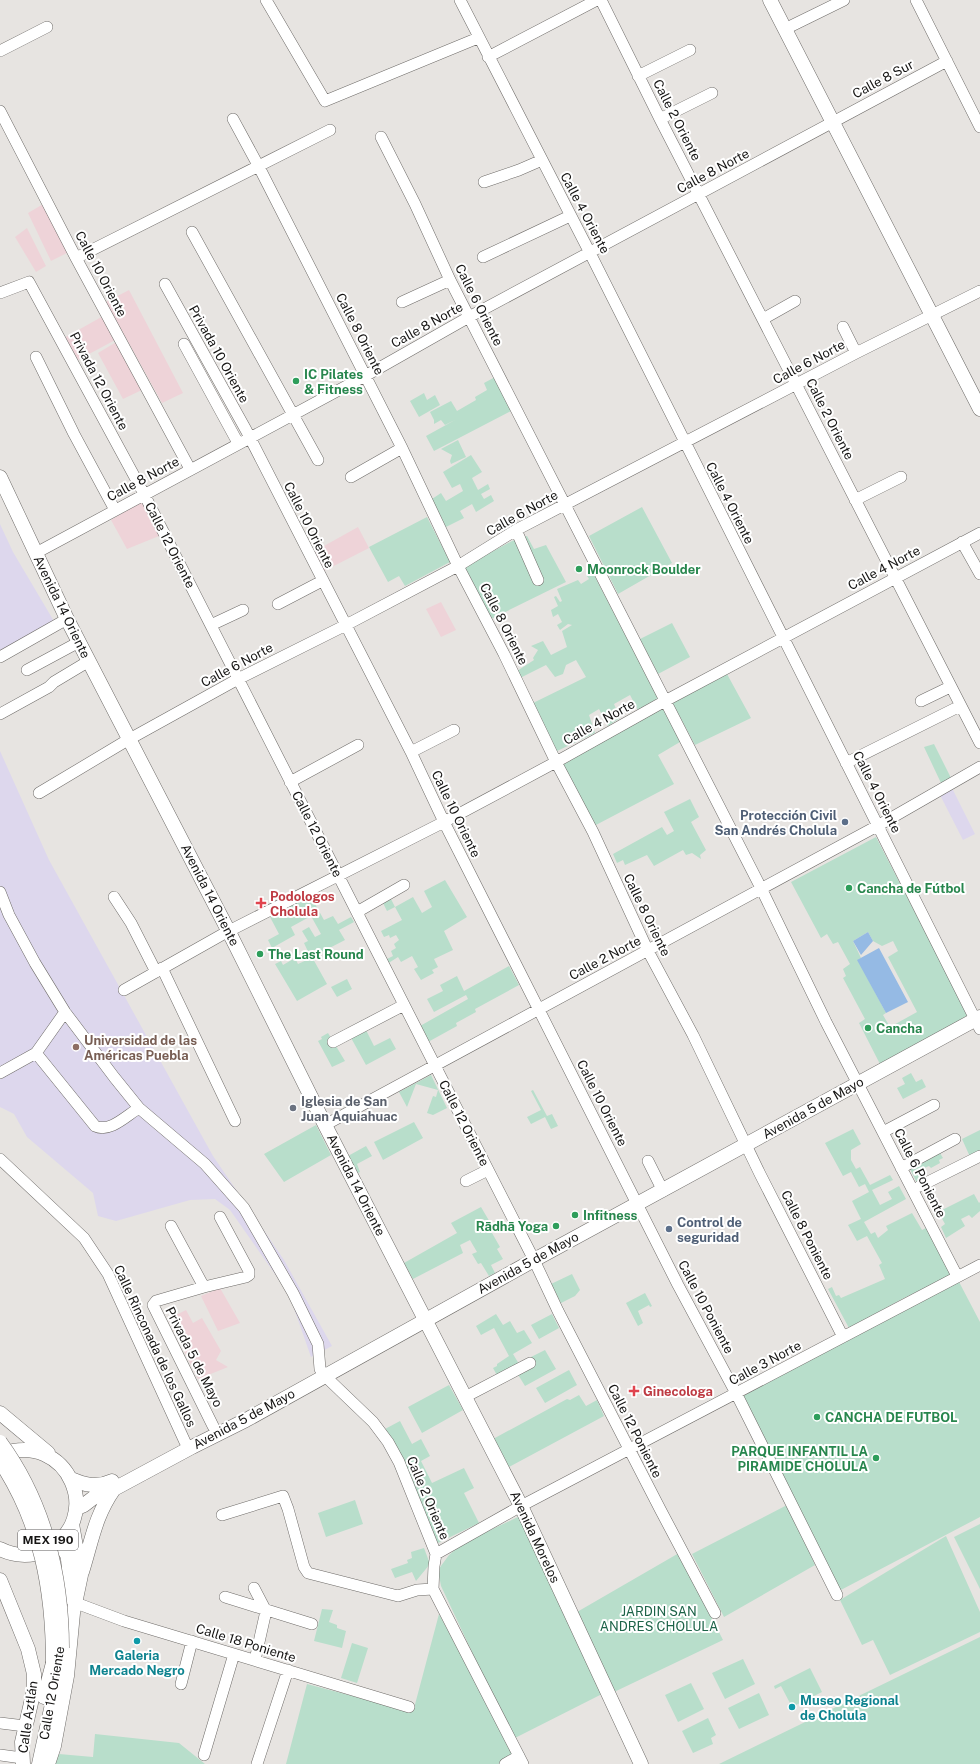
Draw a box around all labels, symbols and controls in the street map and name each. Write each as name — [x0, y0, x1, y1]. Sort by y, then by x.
street label: Calle 8 Sur — [850, 57, 916, 101]
street label: Calle 2 Oriente — [650, 77, 704, 163]
street label: Calle 8 Norte — [674, 146, 752, 196]
street label: Calle 4 Oriente — [557, 170, 613, 256]
street label: Calle 10 Oriente — [72, 229, 130, 319]
street label: Calle 6 Oriente — [452, 262, 506, 348]
street label: Calle 8 Oriente — [333, 290, 387, 378]
street label: Calle 8 Norte — [389, 299, 465, 351]
street label: Privada 10 Oriente — [186, 303, 252, 405]
street label: Privada 12 Oriente — [67, 329, 131, 433]
street label: Calle 6 Norte — [770, 337, 848, 387]
place label: IC Pilates & Fitness — [304, 367, 363, 397]
marker: IC Pilates & Fitness — [291, 376, 301, 386]
street label: Calle 2 Oriente — [803, 376, 857, 462]
street label: Calle 8 Norte — [104, 454, 182, 504]
street label: Calle 4 Oriente — [703, 460, 757, 546]
street label: Calle 10 Oriente — [281, 479, 337, 571]
street label: Calle 6 Norte — [484, 487, 560, 539]
street label: Calle 12 Oriente — [142, 499, 198, 591]
street label: Calle 4 Norte — [845, 543, 923, 593]
street label: Avenida 14 Oriente — [31, 553, 93, 661]
place label: Moonrock Boulder — [587, 562, 701, 577]
marker: Moonrock Boulder — [574, 564, 584, 574]
street label: Calle 8 Oriente — [477, 580, 531, 668]
street label: Calle 6 Norte — [198, 640, 276, 690]
street label: Calle 4 Norte — [561, 696, 637, 748]
street label: Calle 4 Oriente — [850, 749, 904, 835]
street label: Calle 10 Oriente — [428, 768, 484, 860]
street label: Calle 12 Oriente — [289, 788, 345, 880]
place label: Protección Civil San Andrés Cholula — [714, 808, 837, 838]
marker: Protección Civil San Andrés Cholula — [840, 817, 850, 827]
street label: Avenida 14 Oriente — [178, 842, 242, 948]
street label: Calle 8 Oriente — [621, 871, 673, 959]
place label: Cancha de Fútbol — [857, 881, 965, 896]
marker: Cancha de Fútbol — [844, 883, 854, 893]
place label: Podologos Cholula — [270, 889, 335, 919]
marker: Podologos Cholula — [255, 897, 267, 909]
street label: Calle 2 Norte — [567, 933, 643, 983]
place label: The Last Round — [268, 947, 364, 962]
marker: The Last Round — [255, 949, 265, 959]
place label: Cancha — [876, 1021, 922, 1036]
marker: Cancha — [863, 1023, 873, 1033]
place label: Universidad de las Américas Puebla — [84, 1033, 197, 1063]
marker: Universidad de las Américas Puebla — [71, 1042, 81, 1052]
street label: Calle 10 Oriente — [574, 1057, 630, 1149]
street label: Avenida 5 de Mayo — [760, 1074, 866, 1142]
street label: Calle 12 Oriente — [436, 1077, 492, 1169]
place label: Iglesia de San Juan Aquiahuac — [301, 1094, 398, 1124]
marker: Iglesia de San Juan Aquiahuac — [288, 1103, 298, 1113]
street label: Calle 6 Poniente — [891, 1126, 949, 1220]
street label: Avenida 14 Oriente — [324, 1132, 388, 1238]
street label: Calle 8 Poniente — [778, 1188, 836, 1282]
place label: Infitness — [583, 1208, 638, 1223]
marker: Infitness — [570, 1210, 580, 1220]
place label: Control de seguridad — [677, 1215, 742, 1245]
place label: Rādhā Yoga — [476, 1219, 548, 1234]
marker: Rādhā Yoga — [551, 1221, 561, 1231]
marker: Control de seguridad — [664, 1224, 674, 1234]
street label: Avenida 5 de Mayo — [475, 1229, 581, 1297]
street label: Calle 10 Poniente — [675, 1258, 737, 1356]
street label: Calle Rinconada de los Gallos — [111, 1263, 199, 1429]
street label: Privada 5 de Mayo — [162, 1304, 226, 1410]
street label: Calle 3 Norte — [726, 1338, 804, 1388]
street label: Calle 12 Poniente — [605, 1382, 665, 1480]
place label: Ginecologa — [643, 1384, 713, 1399]
marker: Ginecologa — [628, 1385, 640, 1397]
street label: Avenida 5 de Mayo — [191, 1386, 297, 1452]
place label: CANCHA DE FUTBOL — [825, 1410, 958, 1425]
marker: CANCHA DE FUTBOL — [812, 1412, 822, 1422]
place label: PARQUE INFANTIL LA PIRAMIDE CHOLULA — [731, 1444, 869, 1474]
marker: PARQUE INFANTIL LA PIRAMIDE CHOLULA — [871, 1453, 881, 1463]
street label: Calle 2 Oriente — [404, 1454, 452, 1542]
street label: Avenida Morelos — [507, 1489, 563, 1585]
road number: MEX 190 — [18, 1530, 78, 1550]
park label: JARDIN SAN ANDRES CHOLULA — [600, 1604, 718, 1634]
street label: Calle 18 Poniente — [194, 1621, 298, 1665]
marker: Galeria Mercado Negro — [132, 1636, 142, 1646]
street label: Calle 12 Oriente — [36, 1645, 68, 1741]
place label: Galeria Mercado Negro — [89, 1648, 185, 1678]
street label: Calle Aztlán — [15, 1680, 41, 1754]
place label: Museo Regional de Cholula — [800, 1693, 899, 1723]
marker: Museo Regional de Cholula — [787, 1702, 797, 1712]

